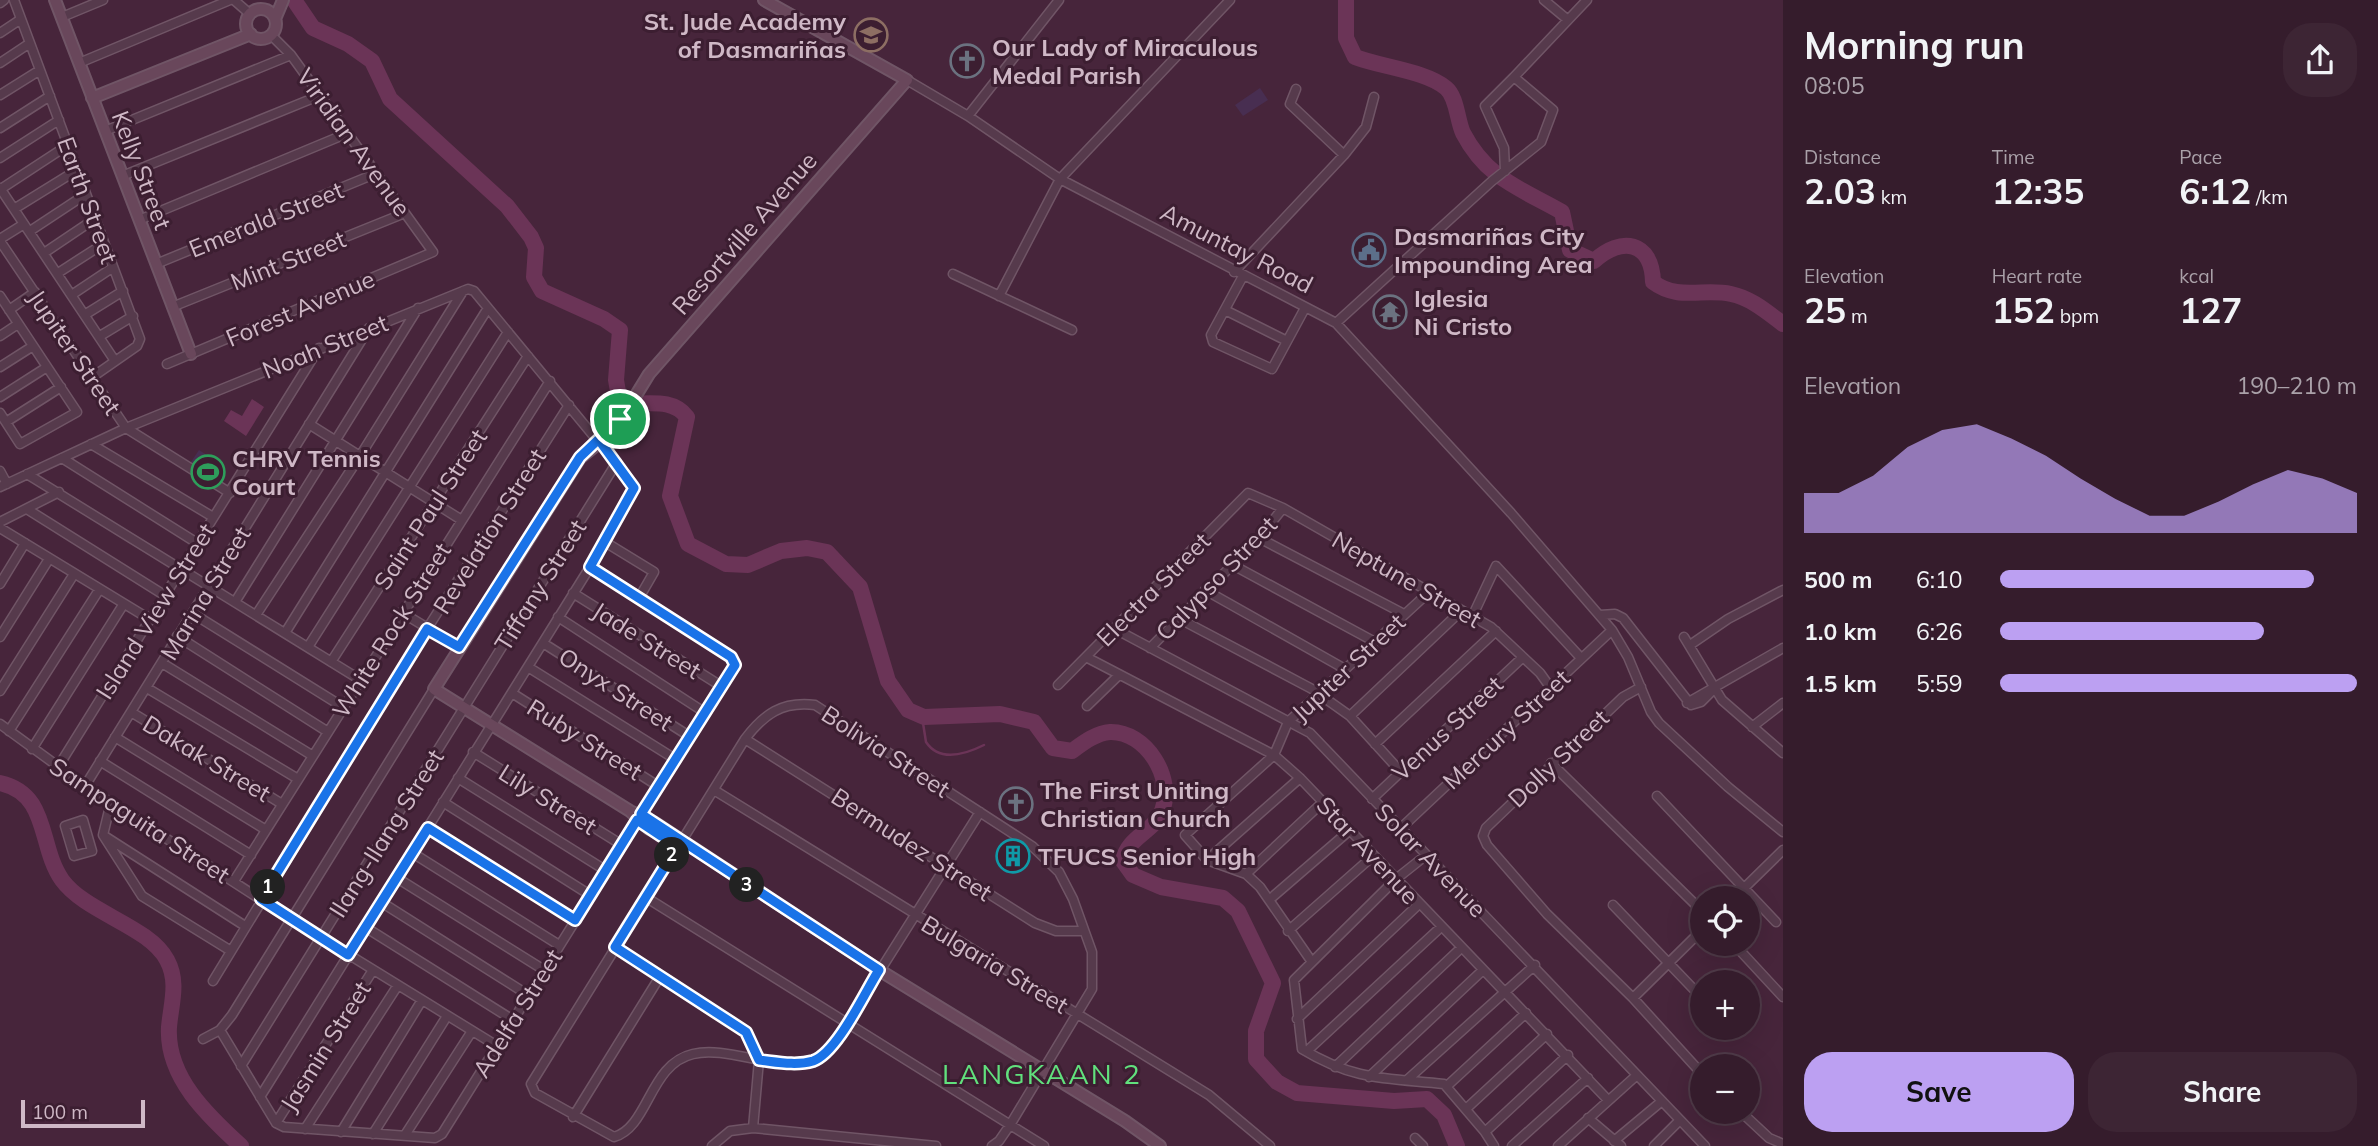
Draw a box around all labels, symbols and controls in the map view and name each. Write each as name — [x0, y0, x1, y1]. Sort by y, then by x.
place label: St. Jude Academy of Dasmariñas — [644, 6, 847, 64]
school or university icon: St. Jude Academy of Dasmariñas — [852, 16, 890, 54]
text: Morning run — [1804, 21, 2025, 69]
button: share — [2283, 23, 2357, 97]
place label: Our Lady of Miraculous Medal Parish — [992, 32, 1258, 90]
church icon: Our Lady of Miraculous Medal Parish — [948, 42, 986, 80]
street label: Viridian Avenue — [290, 62, 418, 222]
text: 08:05 — [1804, 71, 1864, 100]
street label: Kelly Street — [106, 106, 178, 234]
street label: Earth Street — [51, 132, 125, 268]
text: Distance — [1804, 145, 1881, 169]
text: Time — [1992, 145, 2035, 169]
text: Pace — [2179, 145, 2222, 169]
street label: Resortville Avenue — [665, 146, 823, 320]
text: 2.03 — [1804, 169, 1876, 213]
text: 12:35 — [1992, 169, 2084, 213]
text: 6:12 — [2179, 169, 2251, 213]
street label: Emerald Street — [184, 174, 348, 264]
text: km — [1876, 185, 1907, 209]
text: /km — [2251, 185, 2288, 209]
street label: Amuntay Road — [1156, 197, 1318, 299]
place label: Dasmariñas City Impounding Area — [1394, 221, 1593, 279]
street label: Mint Street — [226, 223, 350, 297]
public building icon: Dasmariñas City Impounding Area — [1350, 231, 1388, 269]
street label: Forest Avenue — [221, 263, 379, 353]
text: Elevation — [1804, 264, 1884, 288]
text: Heart rate — [1992, 264, 2082, 288]
text: kcal — [2179, 264, 2214, 288]
place label: Iglesia Ni Cristo — [1414, 283, 1512, 341]
street label: Jupiter Street — [22, 284, 128, 420]
text: 25 — [1804, 288, 1846, 332]
text: 152 — [1992, 288, 2055, 332]
text: 127 — [2179, 288, 2242, 332]
temple icon: Iglesia Ni Cristo — [1371, 293, 1409, 331]
text: m — [1846, 304, 1868, 328]
text: bpm — [2055, 304, 2099, 328]
street label: Noah Street — [258, 307, 392, 385]
text: Elevation — [1804, 371, 1901, 400]
text: 190–210 m — [2236, 371, 2357, 400]
pin — [590, 389, 650, 449]
icon: arrive — [601, 400, 639, 438]
street label: Saint Paul Street — [367, 423, 493, 595]
place label: CHRV Tennis Court — [232, 443, 381, 501]
street label: Revelation Street — [426, 443, 552, 619]
sports icon: CHRV Tennis Court — [189, 453, 227, 491]
street label: Calypso Street — [1149, 509, 1283, 647]
street label: Tiffany Street — [488, 514, 592, 656]
street label: Island View Street — [89, 517, 221, 705]
street label: Marina Street — [153, 521, 257, 665]
street label: Neptune Street — [1327, 524, 1487, 634]
street label: Electra Street — [1090, 526, 1216, 652]
street label: White Rock Street — [325, 537, 457, 723]
text: 500 m — [1804, 565, 1872, 594]
text: 6:10 — [1916, 565, 1963, 594]
street label: Jade Street — [587, 595, 707, 685]
street label: Jupiter Street — [1285, 607, 1411, 727]
text: 1.0 km — [1804, 617, 1877, 646]
text: 6:26 — [1916, 617, 1963, 646]
street label: Onyx Street — [553, 641, 679, 737]
street label: Mercury Street — [1436, 663, 1576, 795]
street label: Venus Street — [1385, 669, 1509, 787]
text: 1.5 km — [1804, 669, 1877, 698]
text: 5:59 — [1916, 669, 1963, 698]
street label: Ruby Street — [522, 692, 648, 786]
street label: Bolivia Street — [816, 698, 956, 804]
street label: Dolly Street — [1501, 703, 1615, 813]
street label: Dakak Street — [138, 708, 276, 808]
street label: Ilang-Ilang Street — [322, 743, 450, 923]
street label: Sampaguita Street — [44, 751, 236, 889]
street label: Lily Street — [493, 757, 603, 841]
place label: The First Uniting Christian Church — [1040, 775, 1231, 833]
street label: Bermudez Street — [826, 781, 998, 907]
church icon: The First Uniting Christian Church — [997, 785, 1035, 823]
street label: Star Avenue — [1311, 790, 1425, 910]
street label: Solar Avenue — [1369, 797, 1493, 923]
building icon: TFUCS Senior High — [994, 837, 1032, 875]
pin: 2 — [654, 838, 690, 872]
place label: TFUCS Senior High — [1038, 841, 1256, 871]
text: 2 — [666, 842, 677, 866]
pin: 3 — [730, 868, 764, 903]
pin: 1 — [250, 870, 286, 904]
text: 3 — [741, 872, 752, 896]
text: 1 — [262, 874, 273, 898]
map controls — [1690, 886, 1760, 1124]
button: locate — [1690, 886, 1760, 956]
street label: Bulgaria Street — [916, 908, 1074, 1020]
street label: Adelfa Street — [466, 943, 568, 1083]
button: + — [1690, 970, 1760, 1040]
street label: Jasmin Street — [273, 975, 377, 1117]
button: Save — [1804, 1052, 2074, 1132]
button: Share — [2088, 1052, 2357, 1132]
button: − — [1690, 1054, 1760, 1124]
district label: LANGKAAN 2 — [942, 1056, 1142, 1091]
scale bar — [21, 1097, 145, 1129]
text: 100 m — [32, 1100, 88, 1124]

